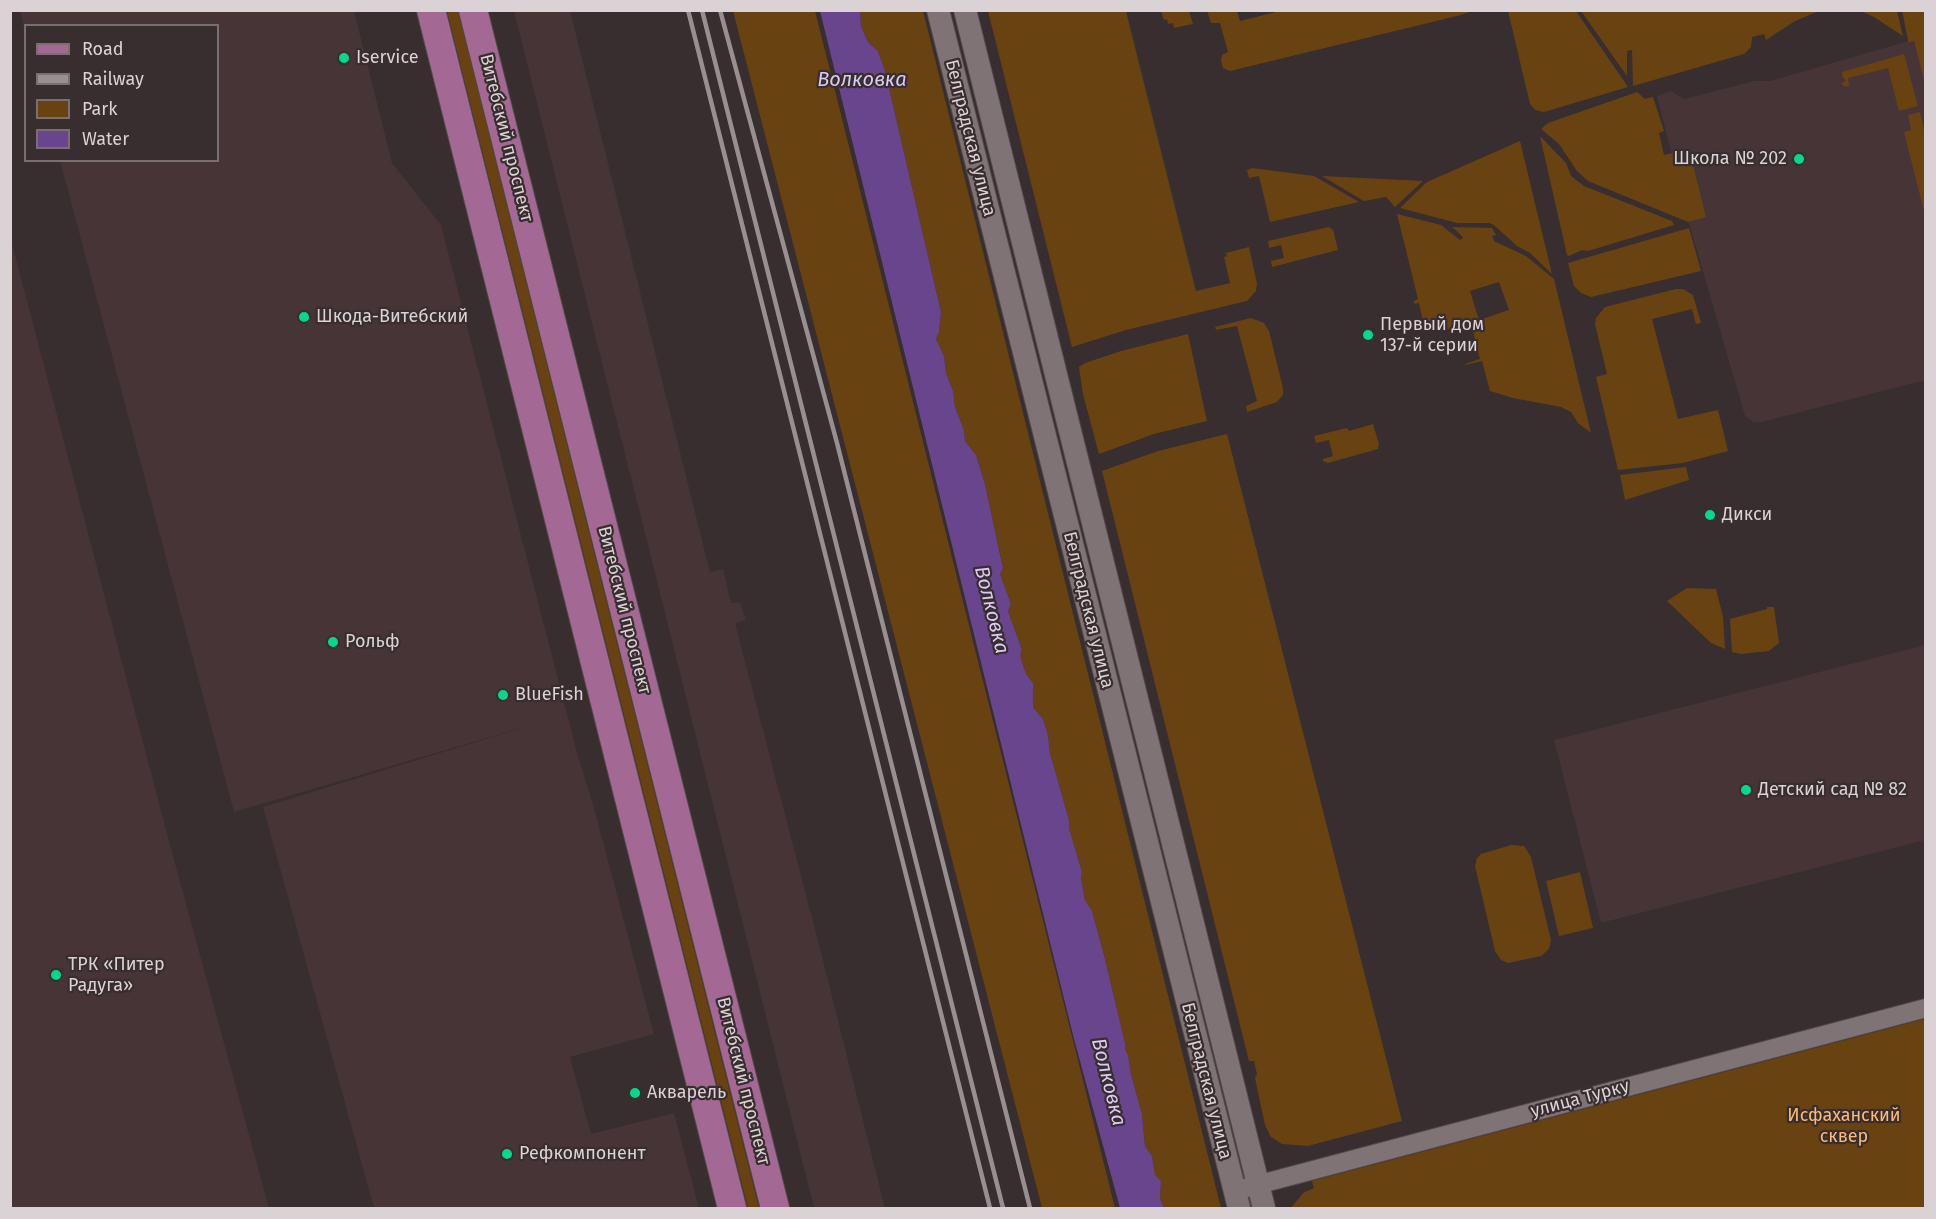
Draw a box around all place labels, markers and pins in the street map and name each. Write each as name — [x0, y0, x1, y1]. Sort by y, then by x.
place label: Iservice — [356, 47, 418, 69]
marker: Iservice — [337, 51, 351, 65]
place label: Школа № 202 — [1673, 148, 1787, 170]
marker: Школа № 202 — [1792, 152, 1806, 166]
place label: Шкода-Витебский — [316, 306, 468, 328]
marker: Шкода-Витебский — [297, 310, 311, 324]
place label: Первый дом 137-й серии — [1380, 314, 1484, 356]
marker: Первый дом 137-й серии — [1361, 328, 1375, 342]
place label: Дикси — [1722, 504, 1772, 526]
marker: Дикси — [1703, 508, 1717, 522]
place label: Рольф — [345, 631, 400, 653]
marker: Рольф — [326, 635, 340, 649]
place label: BlueFish — [515, 684, 584, 706]
marker: BlueFish — [496, 688, 510, 702]
place label: Детский сад № 82 — [1758, 779, 1907, 801]
marker: Детский сад № 82 — [1739, 783, 1753, 797]
place label: ТРК «Питер Радуга» — [68, 954, 165, 996]
marker: ТРК «Питер Радуга» — [49, 968, 63, 982]
place label: Акварель — [647, 1082, 726, 1104]
marker: Акварель — [628, 1086, 642, 1100]
place label: Рефкомпонент — [519, 1143, 646, 1165]
marker: Рефкомпонент — [500, 1147, 514, 1161]

